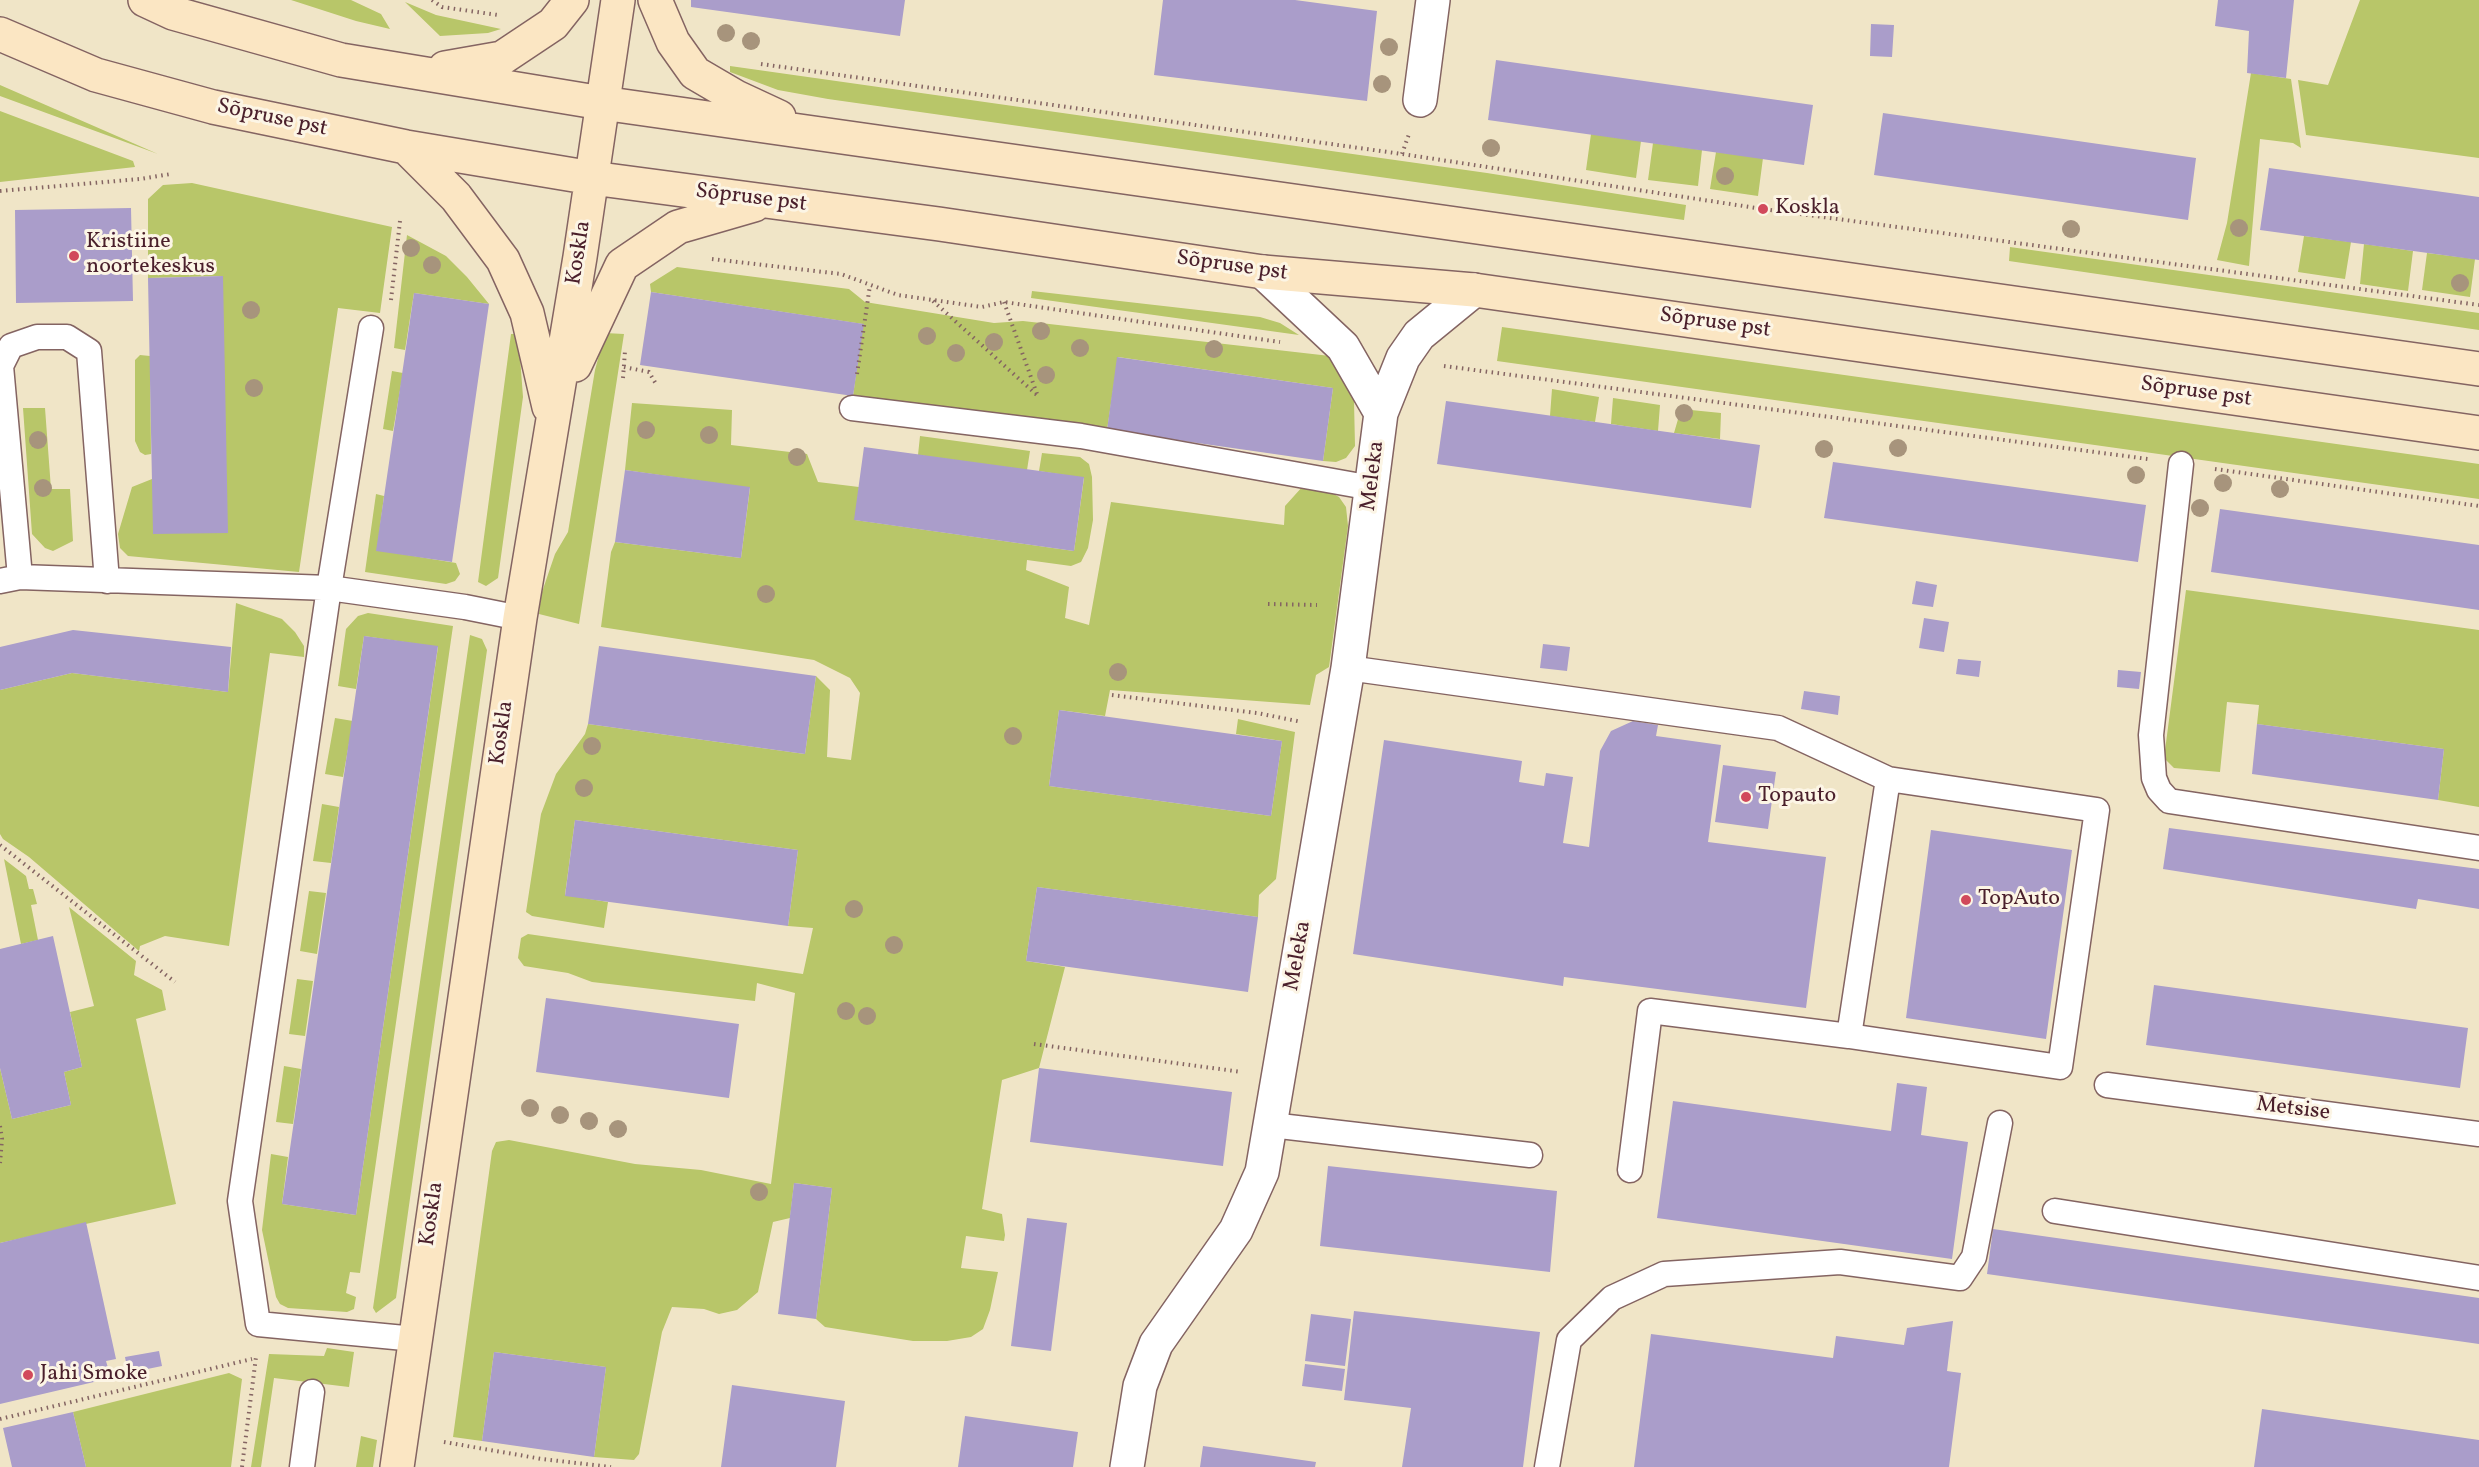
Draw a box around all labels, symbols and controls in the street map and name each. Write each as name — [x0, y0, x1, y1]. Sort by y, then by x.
street label: Sõpruse pst — [214, 94, 330, 144]
street label: Sõpruse pst — [694, 179, 808, 219]
place label: Koskla — [1775, 196, 1840, 222]
marker: Koskla — [1756, 202, 1770, 216]
street label: Koskla — [562, 219, 598, 287]
place label: Kristiine noortekeskus — [86, 230, 215, 282]
street label: Sõpruse pst — [1175, 246, 1289, 288]
marker: Kristiine noortekeskus — [67, 249, 81, 263]
street label: Sõpruse pst — [1658, 303, 1772, 345]
street label: Sõpruse pst — [2139, 372, 2253, 414]
street label: Meleka — [1357, 439, 1391, 513]
street label: Koskla — [485, 699, 521, 767]
place label: Topauto — [1758, 784, 1836, 810]
marker: Topauto — [1739, 790, 1753, 804]
place label: TopAuto — [1978, 887, 2060, 913]
marker: TopAuto — [1959, 893, 1973, 907]
street label: Meleka — [1280, 919, 1318, 993]
street label: Metsise — [2255, 1092, 2331, 1128]
street label: Koskla — [415, 1180, 451, 1248]
place label: Jahi Smoke — [40, 1362, 148, 1388]
marker: Jahi Smoke — [21, 1368, 35, 1382]

